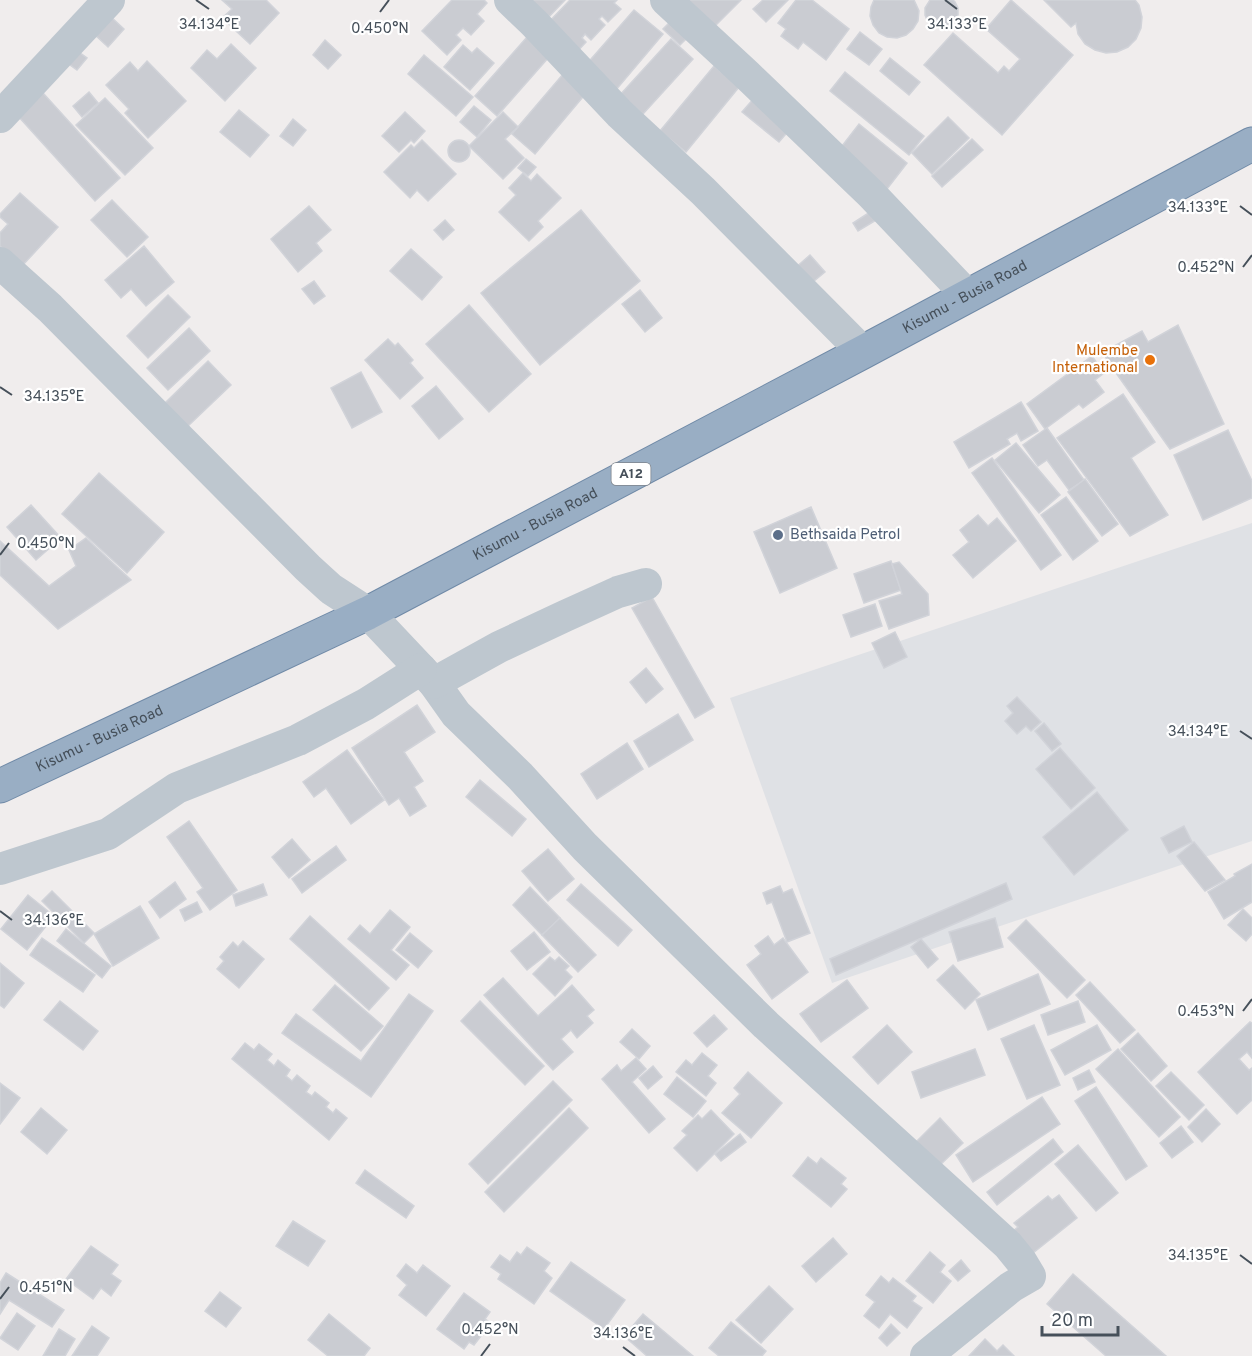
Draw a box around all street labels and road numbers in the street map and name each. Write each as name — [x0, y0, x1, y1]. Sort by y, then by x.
street label: Kisumu - Busia Road — [899, 256, 1031, 339]
road number: A12 — [612, 463, 650, 485]
street label: Kisumu - Busia Road — [470, 484, 601, 565]
street label: Kisumu - Busia Road — [33, 701, 166, 777]

